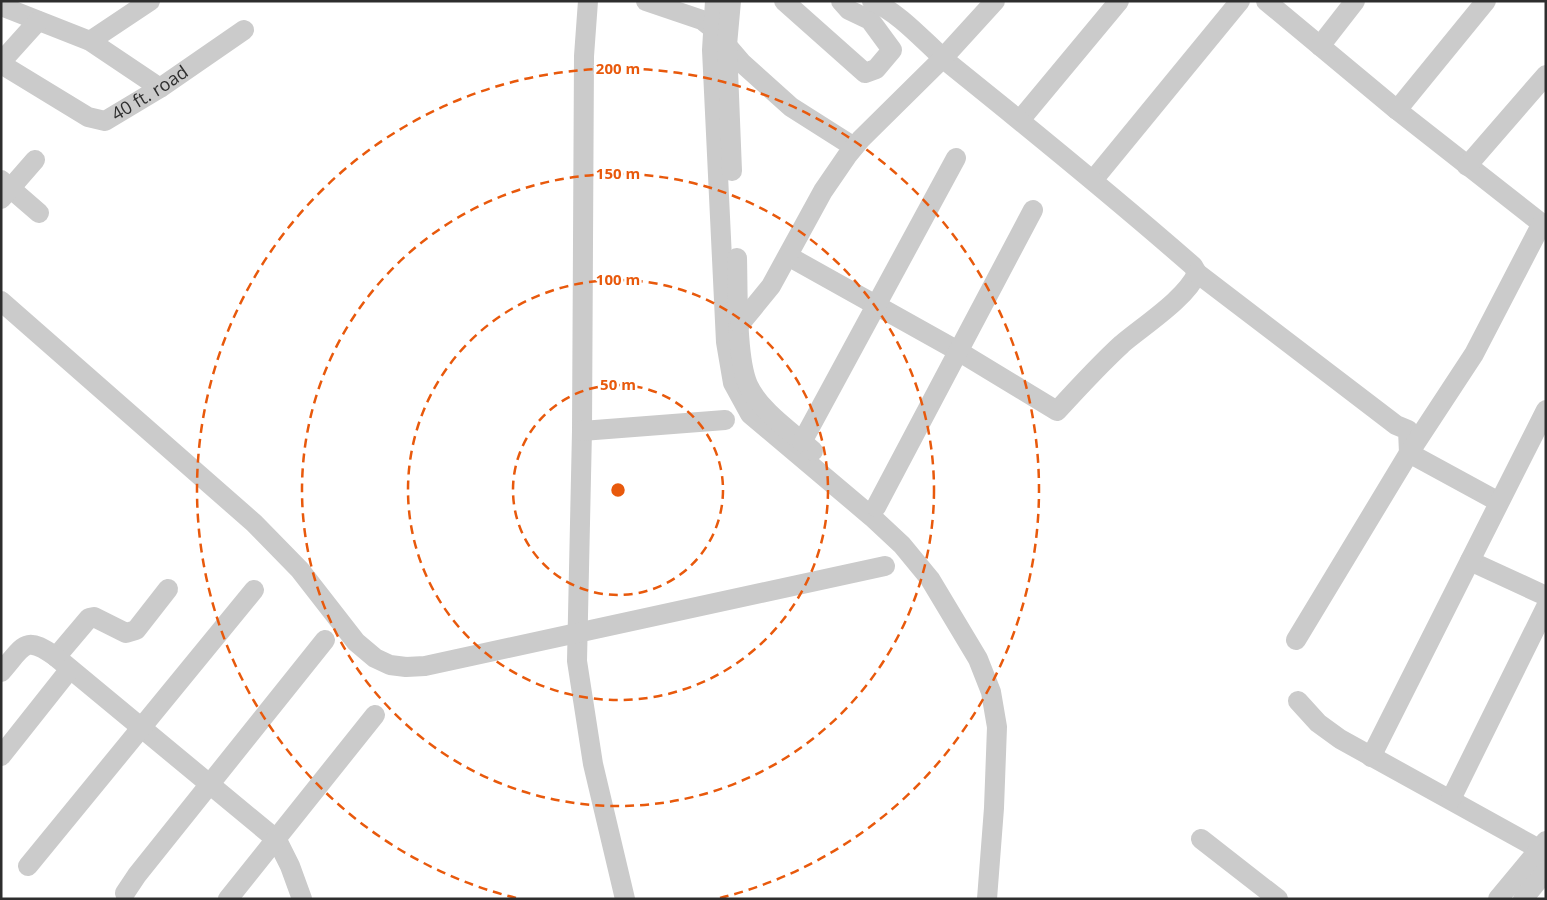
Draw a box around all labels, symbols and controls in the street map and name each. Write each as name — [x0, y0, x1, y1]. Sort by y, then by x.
text: 200 m — [596, 58, 640, 78]
street label: 40 ft. road — [106, 59, 192, 126]
text: 150 m — [596, 163, 640, 183]
text: 100 m — [596, 269, 640, 289]
text: 50 m — [600, 374, 636, 394]
centre of rings — [609, 481, 627, 499]

